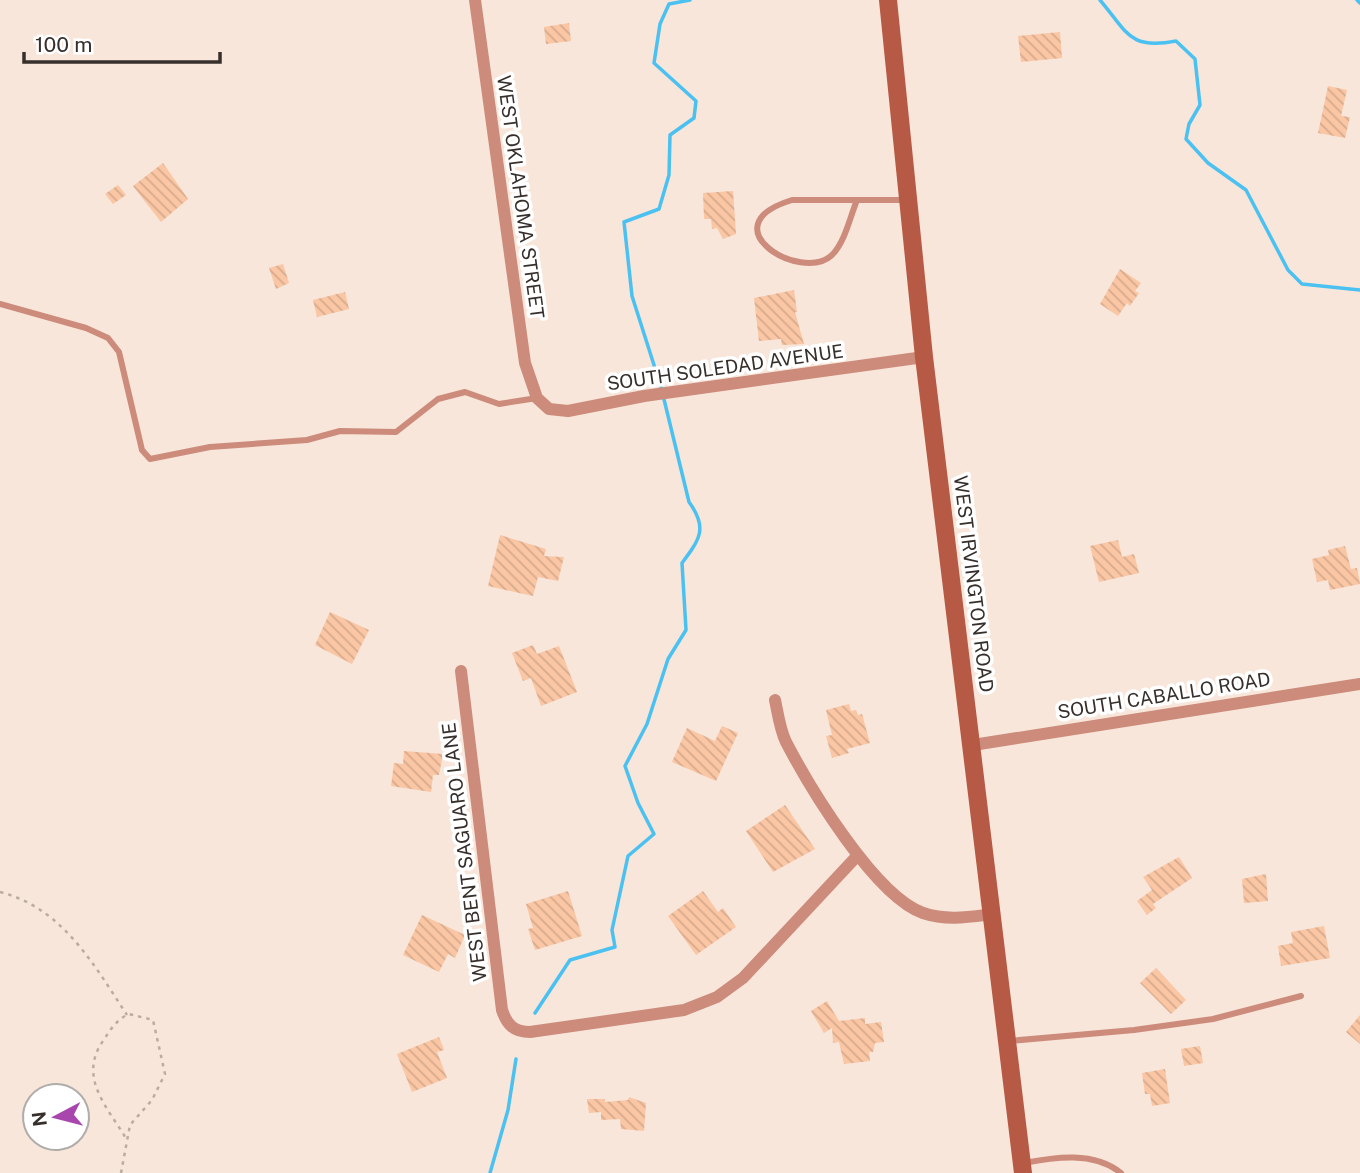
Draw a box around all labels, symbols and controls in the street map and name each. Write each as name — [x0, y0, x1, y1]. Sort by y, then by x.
scale bar — [24, 21, 220, 65]
text: 100 m — [35, 32, 92, 57]
street label: WEST OKLAHOMA STREET — [493, 74, 549, 320]
street label: SOUTH SOLEDAD AVENUE — [605, 340, 845, 394]
street label: WEST IRVINGTON ROAD — [950, 474, 998, 694]
street label: SOUTH CABALLO ROAD — [1056, 667, 1272, 723]
street label: WEST BENT SAGUARO LANE — [437, 721, 491, 983]
north arrow — [21, 1082, 91, 1152]
text: N — [27, 1110, 51, 1128]

